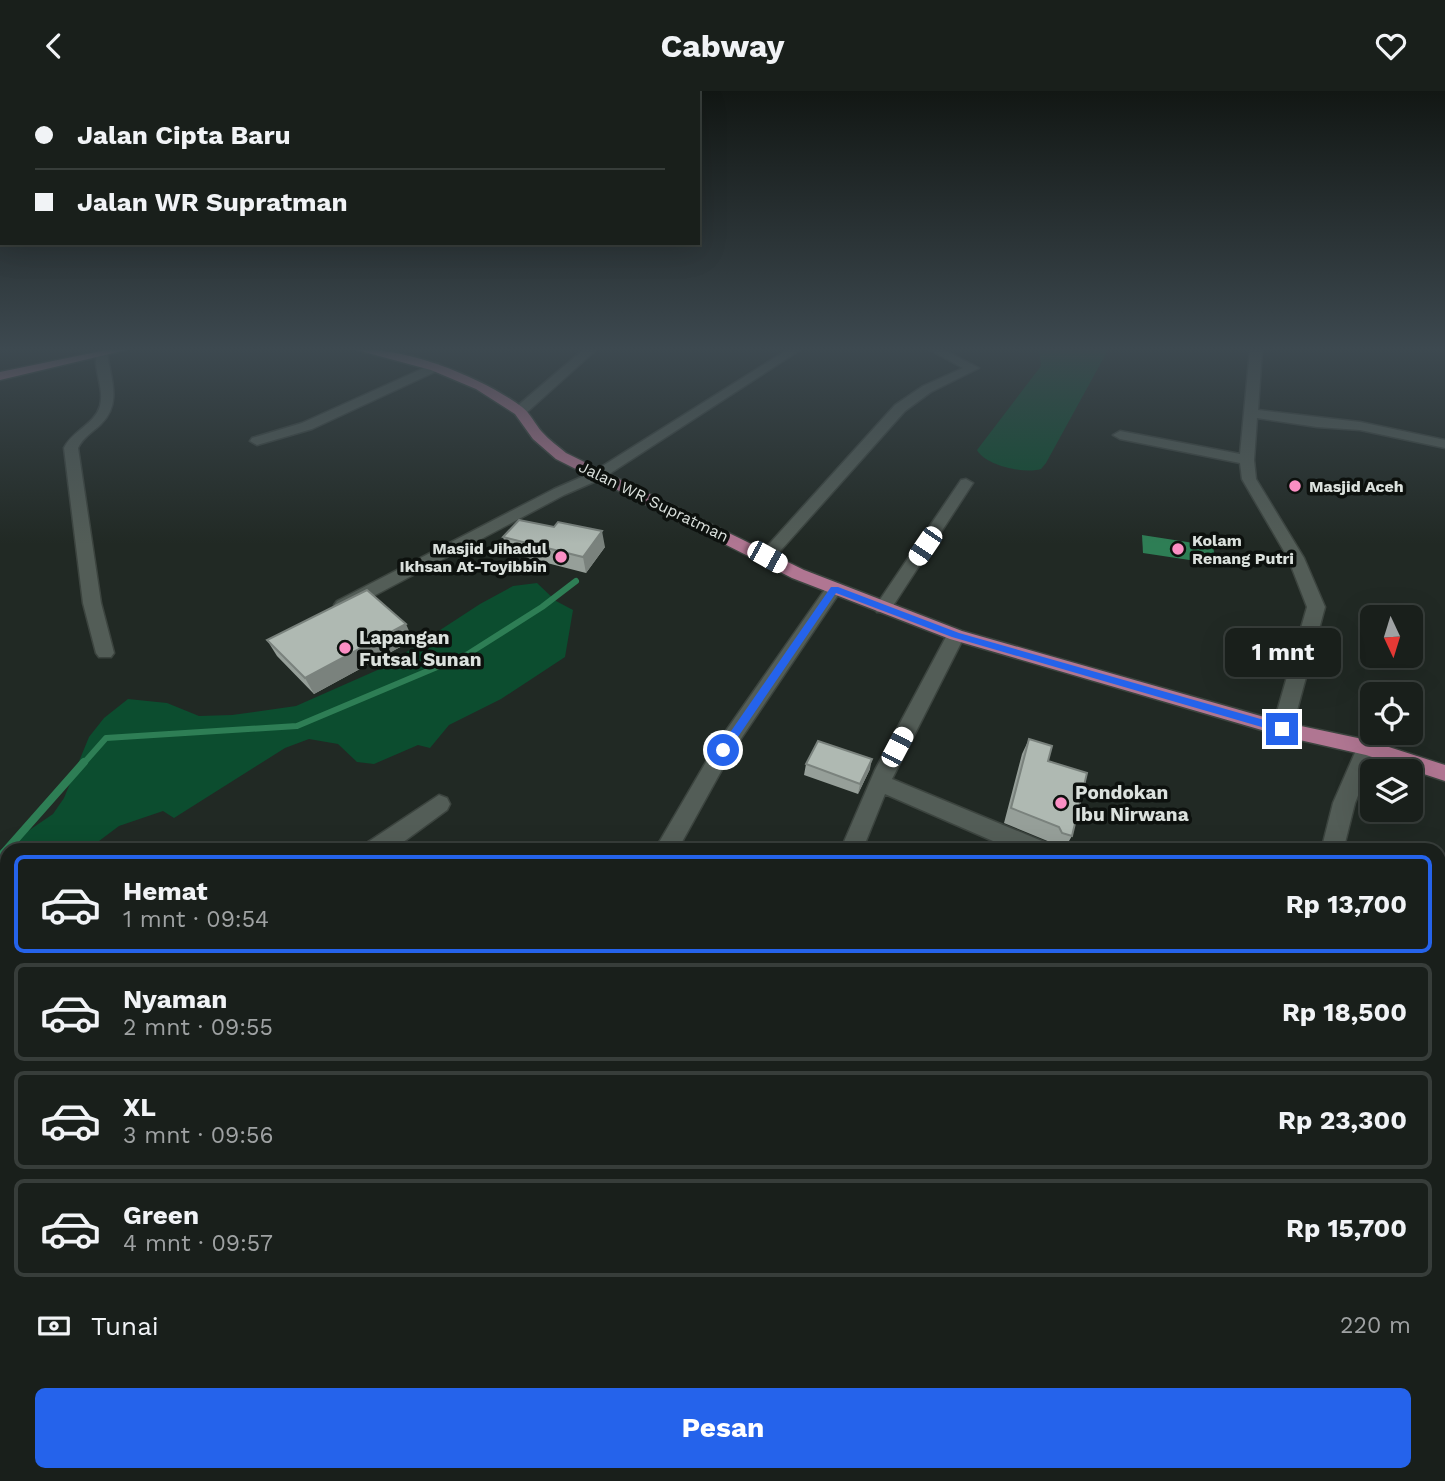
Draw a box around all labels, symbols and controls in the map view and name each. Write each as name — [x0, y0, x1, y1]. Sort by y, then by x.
icon: back — [35, 27, 73, 65]
text: Cabway — [660, 27, 785, 65]
icon: heart — [1372, 27, 1410, 65]
text: Jalan Cipta Baru — [77, 120, 291, 150]
text: Jalan WR Supratman — [77, 187, 348, 217]
street label: Jalan WR Supratman — [576, 457, 732, 546]
place label: Masjid Aceh — [1309, 477, 1404, 496]
marker: Masjid Aceh — [1287, 478, 1303, 494]
car — [905, 523, 946, 569]
place label: Kolam Renang Putri — [1192, 531, 1294, 568]
car — [744, 538, 791, 576]
place label: Masjid Jihadul Ikhsan At-Toyibbin — [400, 539, 548, 576]
marker: Kolam Renang Putri — [1170, 541, 1186, 557]
marker: Masjid Jihadul Ikhsan At-Toyibbin — [553, 549, 569, 565]
north arrow — [1360, 605, 1423, 669]
map controls — [1360, 605, 1423, 822]
place label: Lapangan Futsal Sunan — [359, 626, 481, 671]
callout: 1 mnt — [1224, 627, 1340, 677]
text: 1 mnt — [1252, 639, 1314, 666]
marker: Lapangan Futsal Sunan — [337, 640, 353, 656]
button: locate — [1360, 682, 1423, 745]
route end — [1266, 713, 1298, 745]
car — [878, 724, 917, 770]
route start — [707, 734, 739, 766]
button: layers — [1360, 759, 1423, 822]
place label: Pondokan Ibu Nirwana — [1075, 781, 1189, 826]
marker: Pondokan Ibu Nirwana — [1053, 795, 1069, 811]
icon: car — [39, 873, 102, 936]
text: Hemat — [123, 876, 208, 906]
text: Rp 13,700 — [1286, 889, 1407, 919]
text: 1 mnt · 09:54 — [123, 906, 269, 933]
icon: car — [39, 981, 102, 1044]
text: Nyaman — [123, 984, 227, 1014]
text: Rp 18,500 — [1282, 997, 1407, 1027]
text: 2 mnt · 09:55 — [123, 1014, 273, 1041]
icon: car — [39, 1089, 102, 1152]
text: XL — [123, 1092, 156, 1122]
text: Rp 23,300 — [1278, 1105, 1407, 1135]
text: 3 mnt · 09:56 — [123, 1122, 273, 1149]
icon: car — [39, 1197, 102, 1260]
text: Green — [123, 1200, 199, 1230]
text: Rp 15,700 — [1286, 1213, 1407, 1243]
text: 4 mnt · 09:57 — [123, 1230, 273, 1257]
icon: cash — [35, 1307, 73, 1345]
text: Tunai — [91, 1311, 159, 1341]
text: 220 m — [1340, 1312, 1411, 1339]
button: Pesan — [35, 1388, 1411, 1468]

